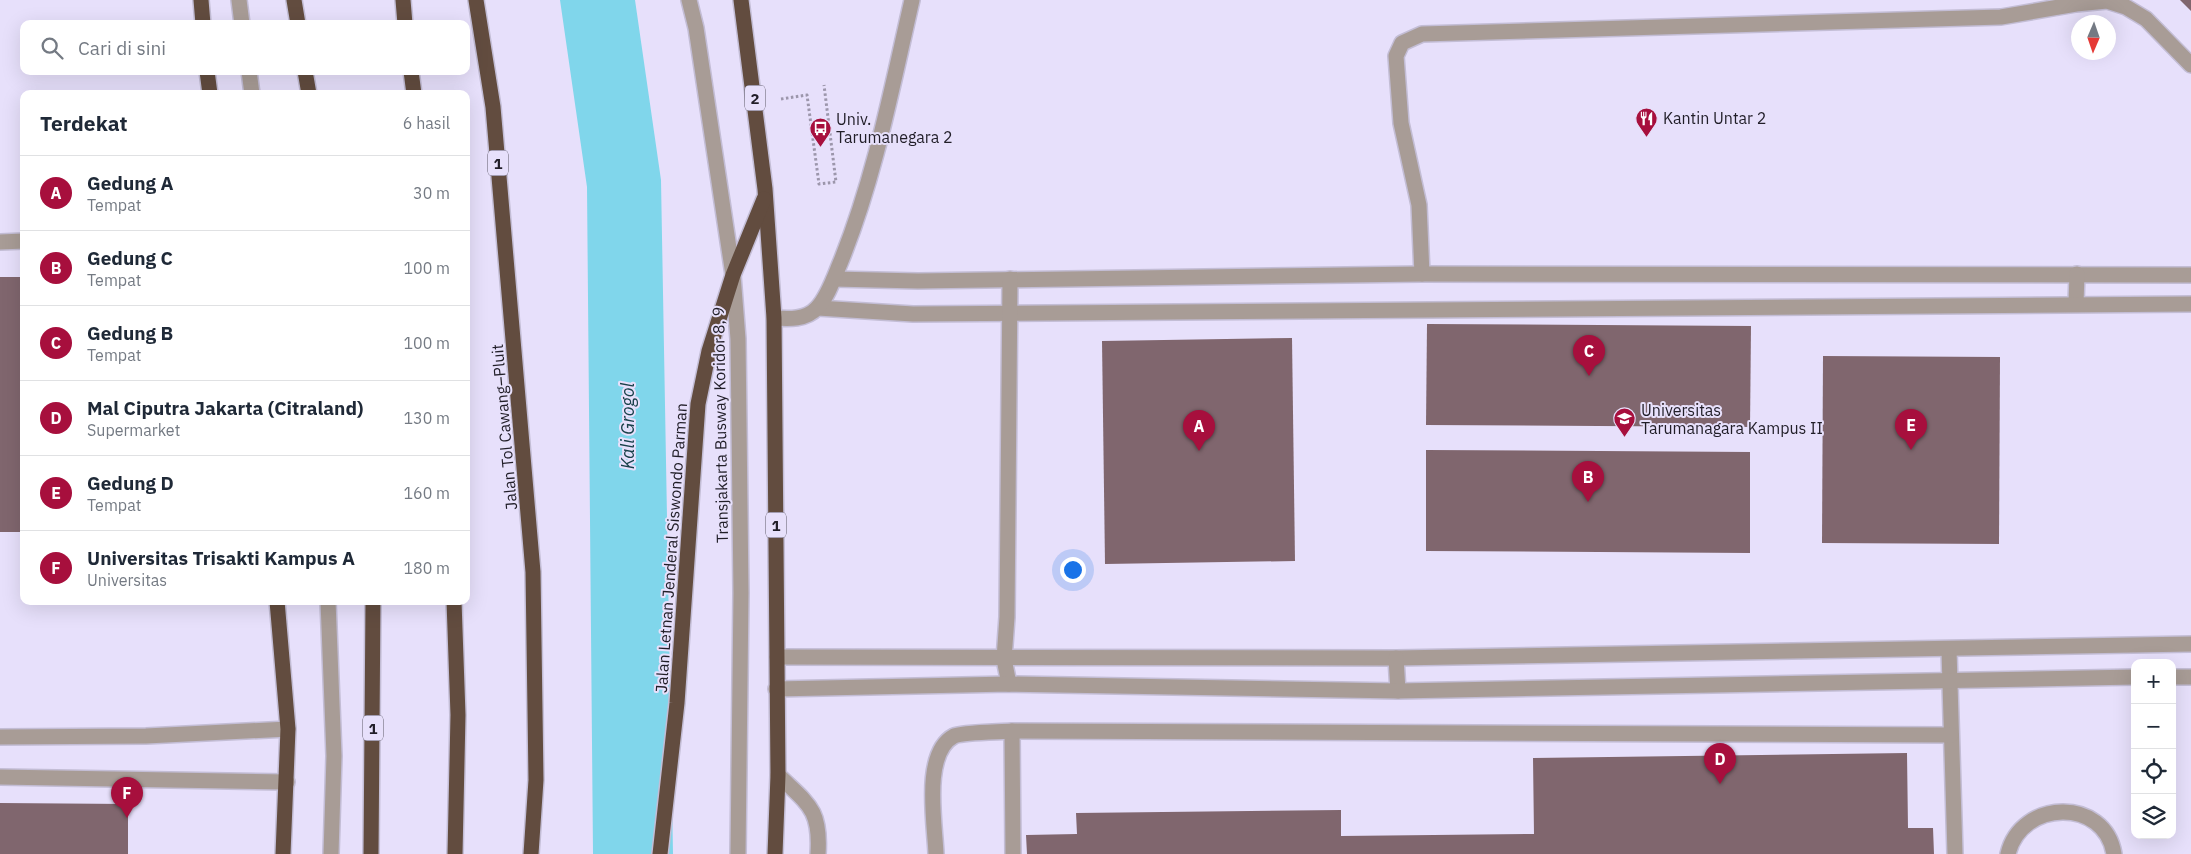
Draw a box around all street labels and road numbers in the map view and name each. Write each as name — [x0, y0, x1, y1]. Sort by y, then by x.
road number: 2 — [745, 86, 765, 110]
road number: 1 — [488, 150, 508, 176]
street label: Transjakarta Busway Koridor 8, 9 — [708, 307, 732, 543]
street label: Jalan Tol Cawang–Pluit — [487, 343, 521, 511]
street label: Jalan Letnan Jenderal Siswondo Parman — [651, 402, 691, 694]
road number: 1 — [766, 512, 786, 538]
road number: 1 — [363, 716, 383, 740]

